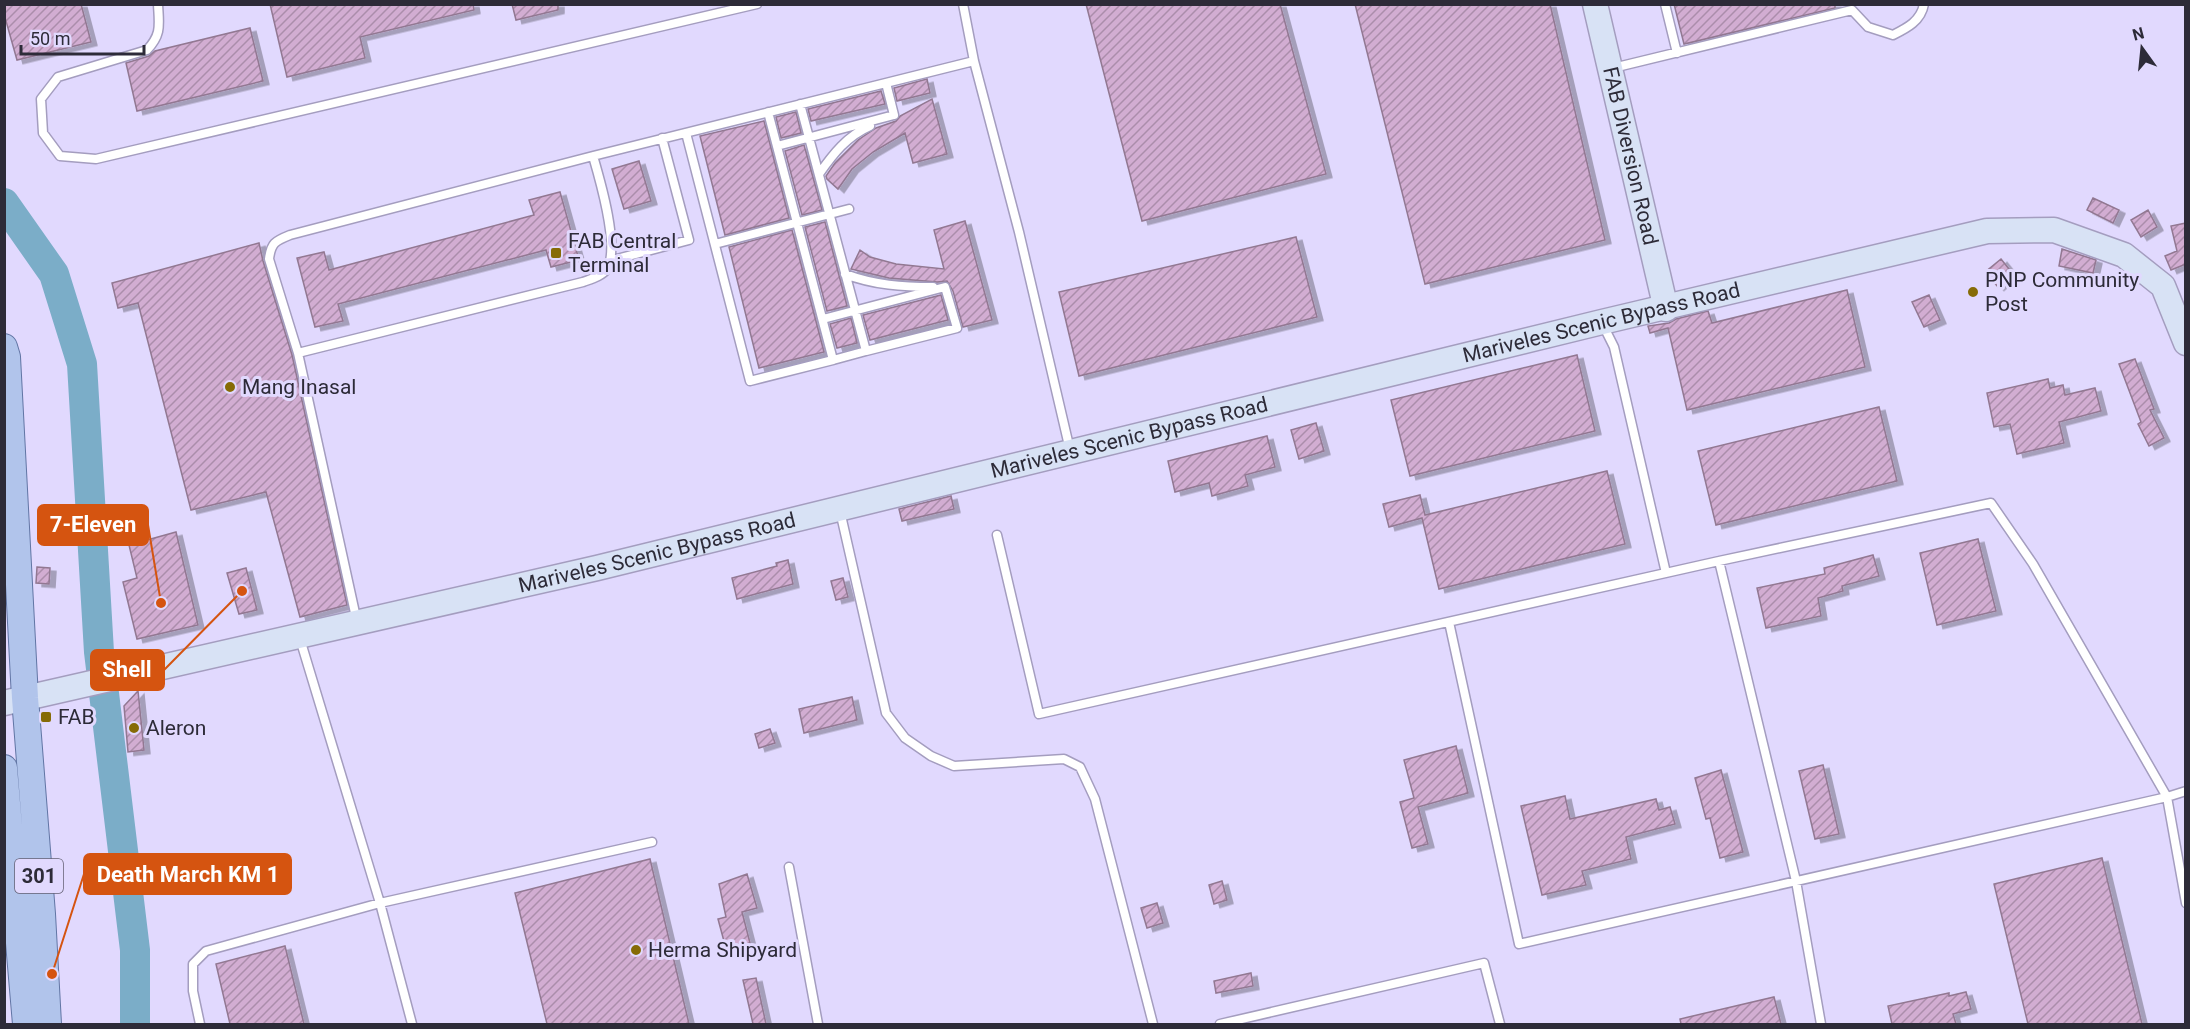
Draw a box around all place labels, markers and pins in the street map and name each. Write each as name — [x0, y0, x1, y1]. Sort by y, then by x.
place label: FAB Central Terminal — [568, 229, 676, 277]
marker: FAB Central Terminal — [549, 246, 563, 260]
place label: PNP Community Post — [1985, 268, 2139, 316]
marker: PNP Community Post — [1966, 285, 1980, 299]
place label: Mang Inasal — [242, 375, 356, 399]
marker: Mang Inasal — [223, 380, 237, 394]
callout: 7-Eleven — [38, 505, 148, 545]
callout: Shell — [91, 650, 164, 690]
place label: FAB — [58, 705, 95, 729]
marker: FAB — [39, 710, 53, 724]
place label: Aleron — [146, 716, 206, 740]
marker: Aleron — [127, 721, 141, 735]
callout: Death March KM 1 — [84, 854, 291, 894]
place label: Herma Shipyard — [648, 938, 797, 962]
marker: Herma Shipyard — [629, 943, 643, 957]

